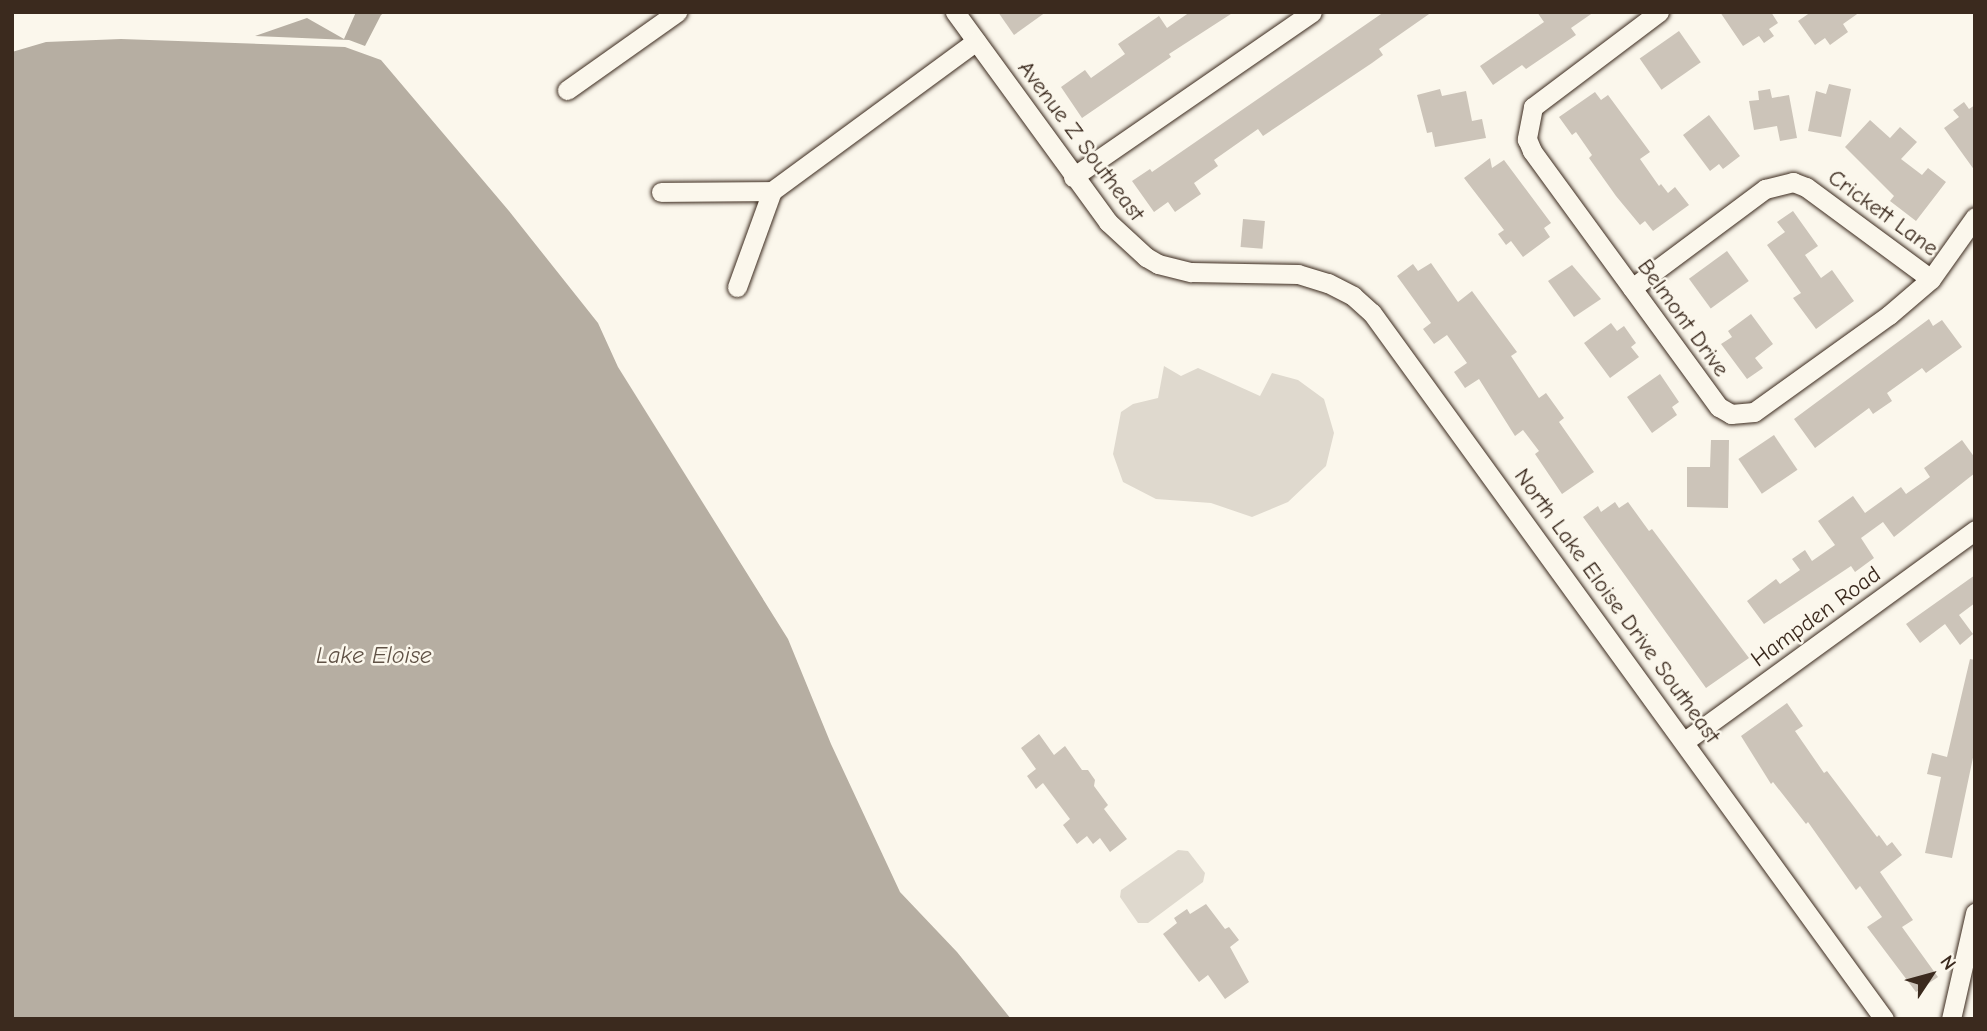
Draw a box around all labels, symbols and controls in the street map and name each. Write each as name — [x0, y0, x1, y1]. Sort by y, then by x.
street label: Avenue Z Southeast — [1012, 55, 1150, 227]
street label: Crickett Lane — [1822, 164, 1944, 262]
street label: Belmont Drive — [1631, 254, 1735, 382]
street label: North Lake Eloise Drive Southeast — [1508, 463, 1726, 749]
street label: Hampden Road — [1746, 561, 1886, 673]
water label: Lake Eloise — [316, 642, 432, 670]
north arrow — [1896, 940, 1966, 1010]
text: N — [1935, 951, 1961, 974]

